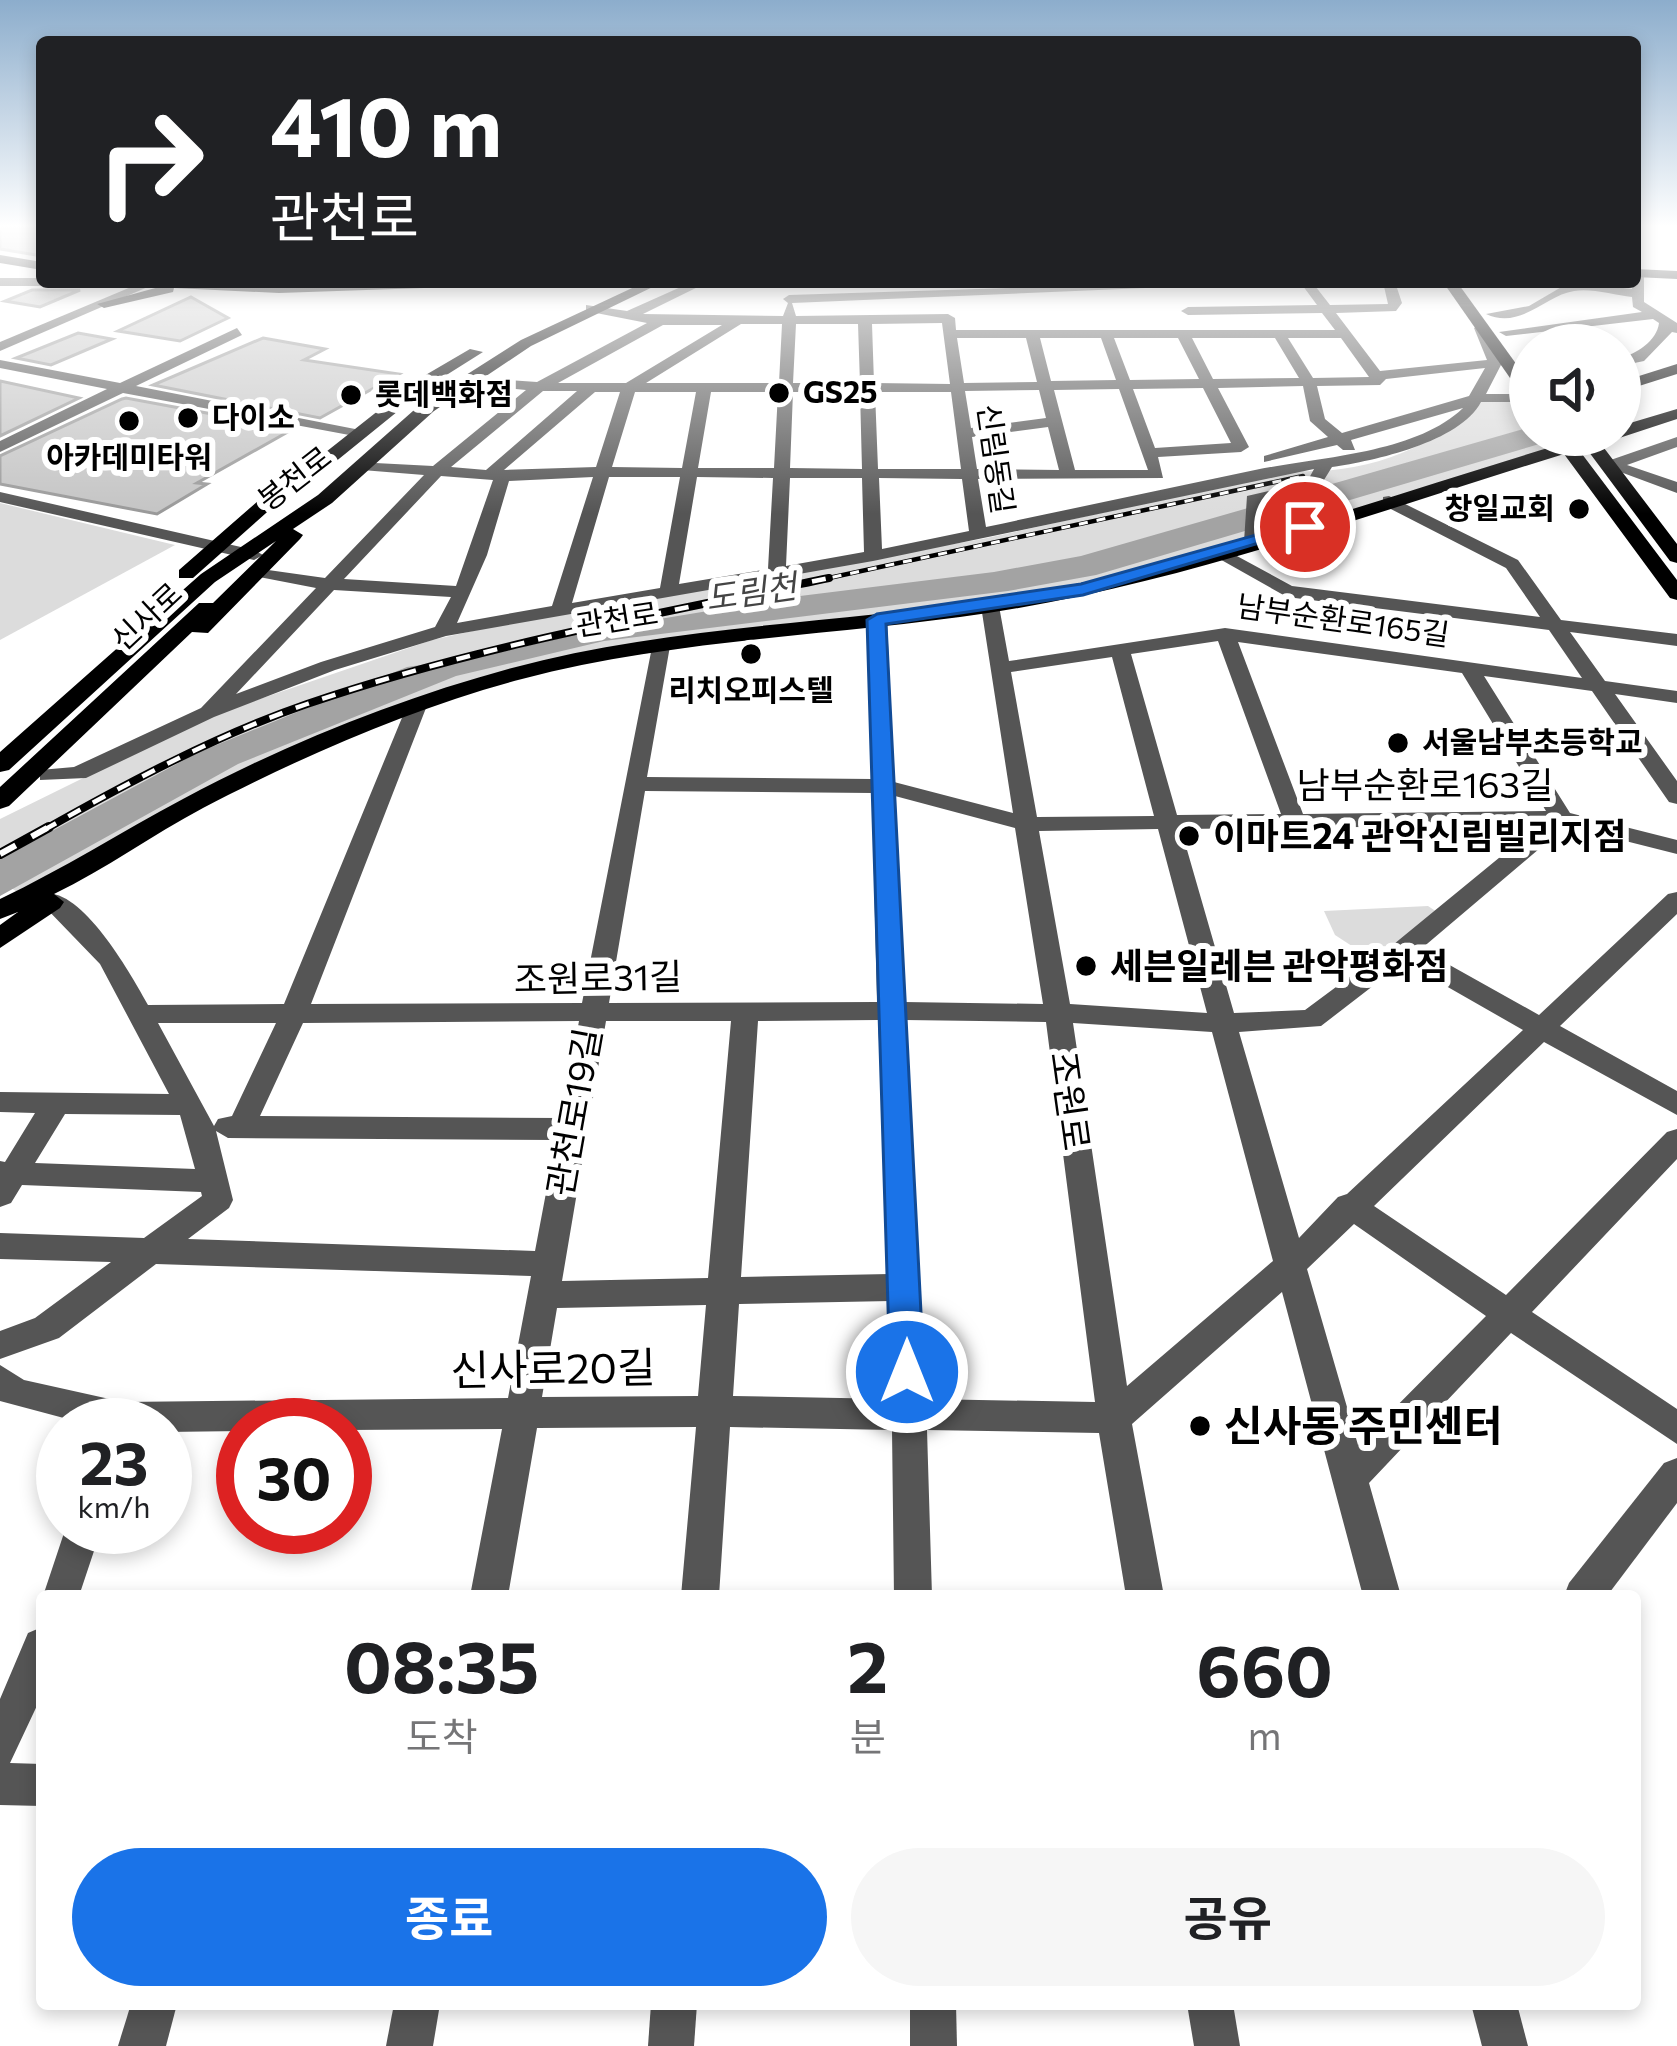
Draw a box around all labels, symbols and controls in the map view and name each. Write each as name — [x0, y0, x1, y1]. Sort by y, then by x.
text: 410 m — [270, 72, 502, 174]
icon: right — [72, 84, 228, 240]
text: 관천로 — [270, 182, 419, 248]
map controls — [1509, 324, 1641, 456]
button: sound — [1509, 324, 1641, 456]
place label: GS25 — [803, 372, 877, 409]
place label: 롯데백화점 — [375, 374, 513, 411]
marker: GS25 — [766, 380, 792, 406]
marker: 롯데백화점 — [338, 382, 364, 408]
place label: 다이소 — [212, 397, 295, 434]
street label: 신림동길 — [971, 401, 1023, 516]
marker: 다이소 — [175, 405, 201, 431]
marker: 아카데미타워 — [116, 408, 142, 434]
place label: 아카데미타워 — [46, 437, 212, 474]
street label: 봉천로 — [249, 437, 337, 517]
pin — [1254, 476, 1356, 578]
place label: 창일교회 — [1445, 488, 1555, 525]
icon: arrive — [1272, 494, 1338, 560]
marker: 창일교회 — [1566, 496, 1592, 522]
water label: 도림천 — [703, 563, 802, 617]
street label: 신사로 — [102, 573, 188, 657]
street label: 남부순환로165길 — [1235, 585, 1452, 652]
street label: 관천로 — [573, 593, 660, 642]
marker: 리치오피스텔 — [738, 641, 764, 667]
place label: 리치오피스텔 — [668, 670, 834, 707]
place label: 서울남부초등학교 — [1422, 722, 1643, 759]
marker: 서울남부초등학교 — [1385, 730, 1411, 756]
street label: 남부순환로163길 — [1297, 761, 1553, 805]
place label: 이마트24 관악신림빌리지점 — [1213, 812, 1626, 856]
marker: 이마트24 관악신림빌리지점 — [1176, 823, 1202, 849]
place label: 세븐일레븐 관악평화점 — [1110, 942, 1448, 986]
street label: 조원로31길 — [513, 953, 683, 999]
marker: 세븐일레븐 관악평화점 — [1073, 953, 1099, 979]
street label: 관천로19길 — [536, 1024, 608, 1199]
street label: 조원로 — [1043, 1048, 1101, 1153]
position arrow — [844, 1309, 970, 1435]
street label: 신사로20길 — [450, 1339, 656, 1395]
speed limit sign: 30 — [216, 1398, 372, 1554]
place label: 신사동 주민센터 — [1224, 1398, 1503, 1450]
marker: 신사동 주민센터 — [1187, 1413, 1213, 1439]
text: 23 — [79, 1424, 149, 1497]
text: km/h — [78, 1487, 150, 1524]
text: 08:35 — [344, 1620, 539, 1708]
text: 2 — [847, 1620, 888, 1708]
text: 660 — [1196, 1624, 1333, 1712]
text: m — [1248, 1710, 1282, 1758]
text: 도착 — [406, 1711, 478, 1759]
text: 분 — [850, 1711, 886, 1759]
button: 종료 — [72, 1848, 827, 1986]
button: 공유 — [851, 1848, 1605, 1986]

